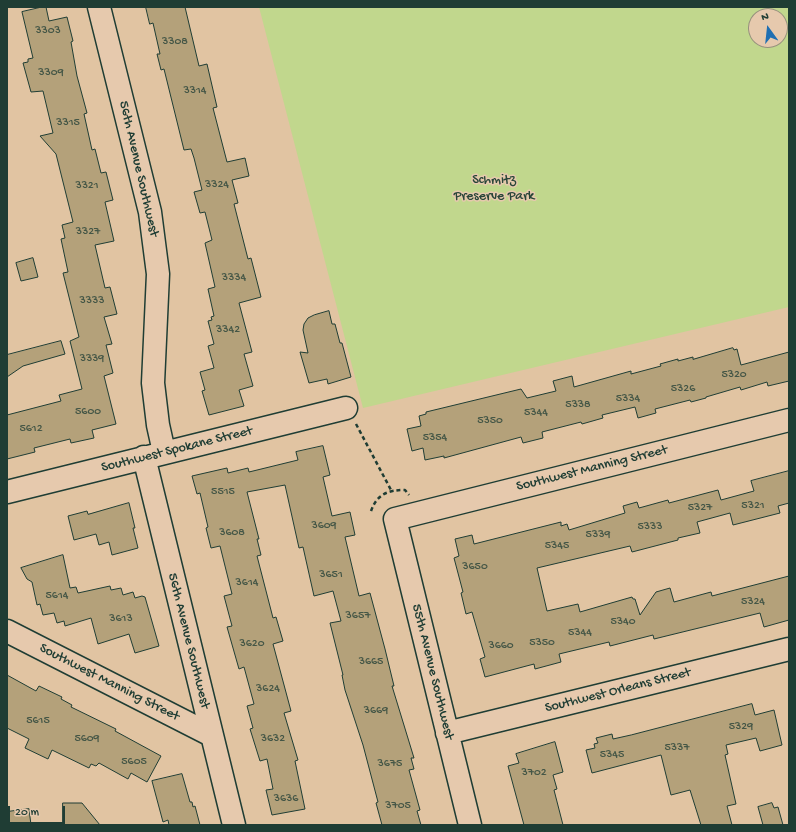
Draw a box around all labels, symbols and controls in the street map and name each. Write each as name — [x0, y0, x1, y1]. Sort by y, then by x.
north arrow — [748, 8, 788, 48]
text: N — [760, 11, 770, 24]
house number: 3303 — [35, 24, 61, 38]
house number: 3308 — [162, 35, 188, 49]
house number: 3309 — [38, 66, 64, 80]
house number: 3314 — [184, 84, 206, 98]
street label: 56th Avenue Southwest — [114, 99, 162, 239]
house number: 3315 — [56, 116, 80, 130]
park label: Schmitz Preserve Park — [454, 173, 534, 206]
house number: 3324 — [205, 178, 229, 192]
house number: 3321 — [75, 179, 99, 193]
house number: 3327 — [76, 225, 100, 239]
house number: 3334 — [222, 271, 246, 285]
house number: 3333 — [80, 294, 104, 308]
house number: 3342 — [216, 323, 240, 337]
house number: 3339 — [80, 352, 104, 366]
house number: 5320 — [721, 368, 747, 382]
house number: 5326 — [671, 382, 695, 396]
house number: 5334 — [616, 392, 640, 406]
house number: 5338 — [565, 398, 591, 412]
house number: 5600 — [75, 405, 101, 419]
house number: 5344 — [524, 406, 548, 420]
house number: 5350 — [477, 414, 503, 428]
house number: 5612 — [19, 422, 43, 436]
street label: Southwest Spokane Street — [100, 423, 254, 477]
house number: 5354 — [423, 431, 447, 445]
street label: Southwest Manning Street — [515, 442, 669, 496]
house number: 5515 — [211, 485, 235, 499]
house number: 5321 — [741, 499, 765, 513]
house number: 5327 — [688, 501, 712, 515]
house number: 3609 — [311, 519, 337, 533]
house number: 5333 — [638, 520, 662, 534]
house number: 3608 — [219, 526, 245, 540]
house number: 5339 — [586, 528, 610, 542]
house number: 5345 — [545, 539, 569, 553]
house number: 3650 — [462, 560, 488, 574]
house number: 3651 — [319, 568, 343, 582]
street label: 56th Avenue Southwest — [163, 572, 213, 710]
house number: 3614 — [236, 576, 258, 590]
house number: 5614 — [46, 589, 68, 603]
house number: 5324 — [741, 595, 765, 609]
street label: 55th Avenue Southwest — [407, 602, 457, 742]
house number: 3657 — [346, 609, 370, 623]
house number: 3613 — [109, 612, 133, 626]
house number: 5340 — [610, 615, 636, 629]
house number: 5344 — [568, 626, 592, 640]
house number: 5350 — [529, 636, 555, 650]
house number: 3620 — [239, 637, 265, 651]
house number: 3660 — [488, 639, 514, 653]
street label: Southwest Manning Street — [36, 640, 182, 726]
house number: 3665 — [359, 655, 383, 669]
street label: Southwest Orleans Street — [543, 665, 693, 717]
house number: 3624 — [256, 682, 280, 696]
house number: 3669 — [364, 704, 388, 718]
house number: 5615 — [26, 714, 50, 728]
house number: 5329 — [729, 720, 753, 734]
house number: 5609 — [74, 732, 100, 746]
house number: 3632 — [261, 732, 285, 746]
house number: 5337 — [664, 741, 690, 755]
house number: 5345 — [600, 748, 624, 762]
house number: 5605 — [121, 755, 147, 769]
house number: 3675 — [378, 757, 402, 771]
house number: 3702 — [521, 766, 547, 780]
house number: 3636 — [274, 792, 298, 806]
scale bar — [10, 798, 67, 824]
house number: 3705 — [385, 799, 411, 813]
text: 20 m — [15, 806, 39, 820]

